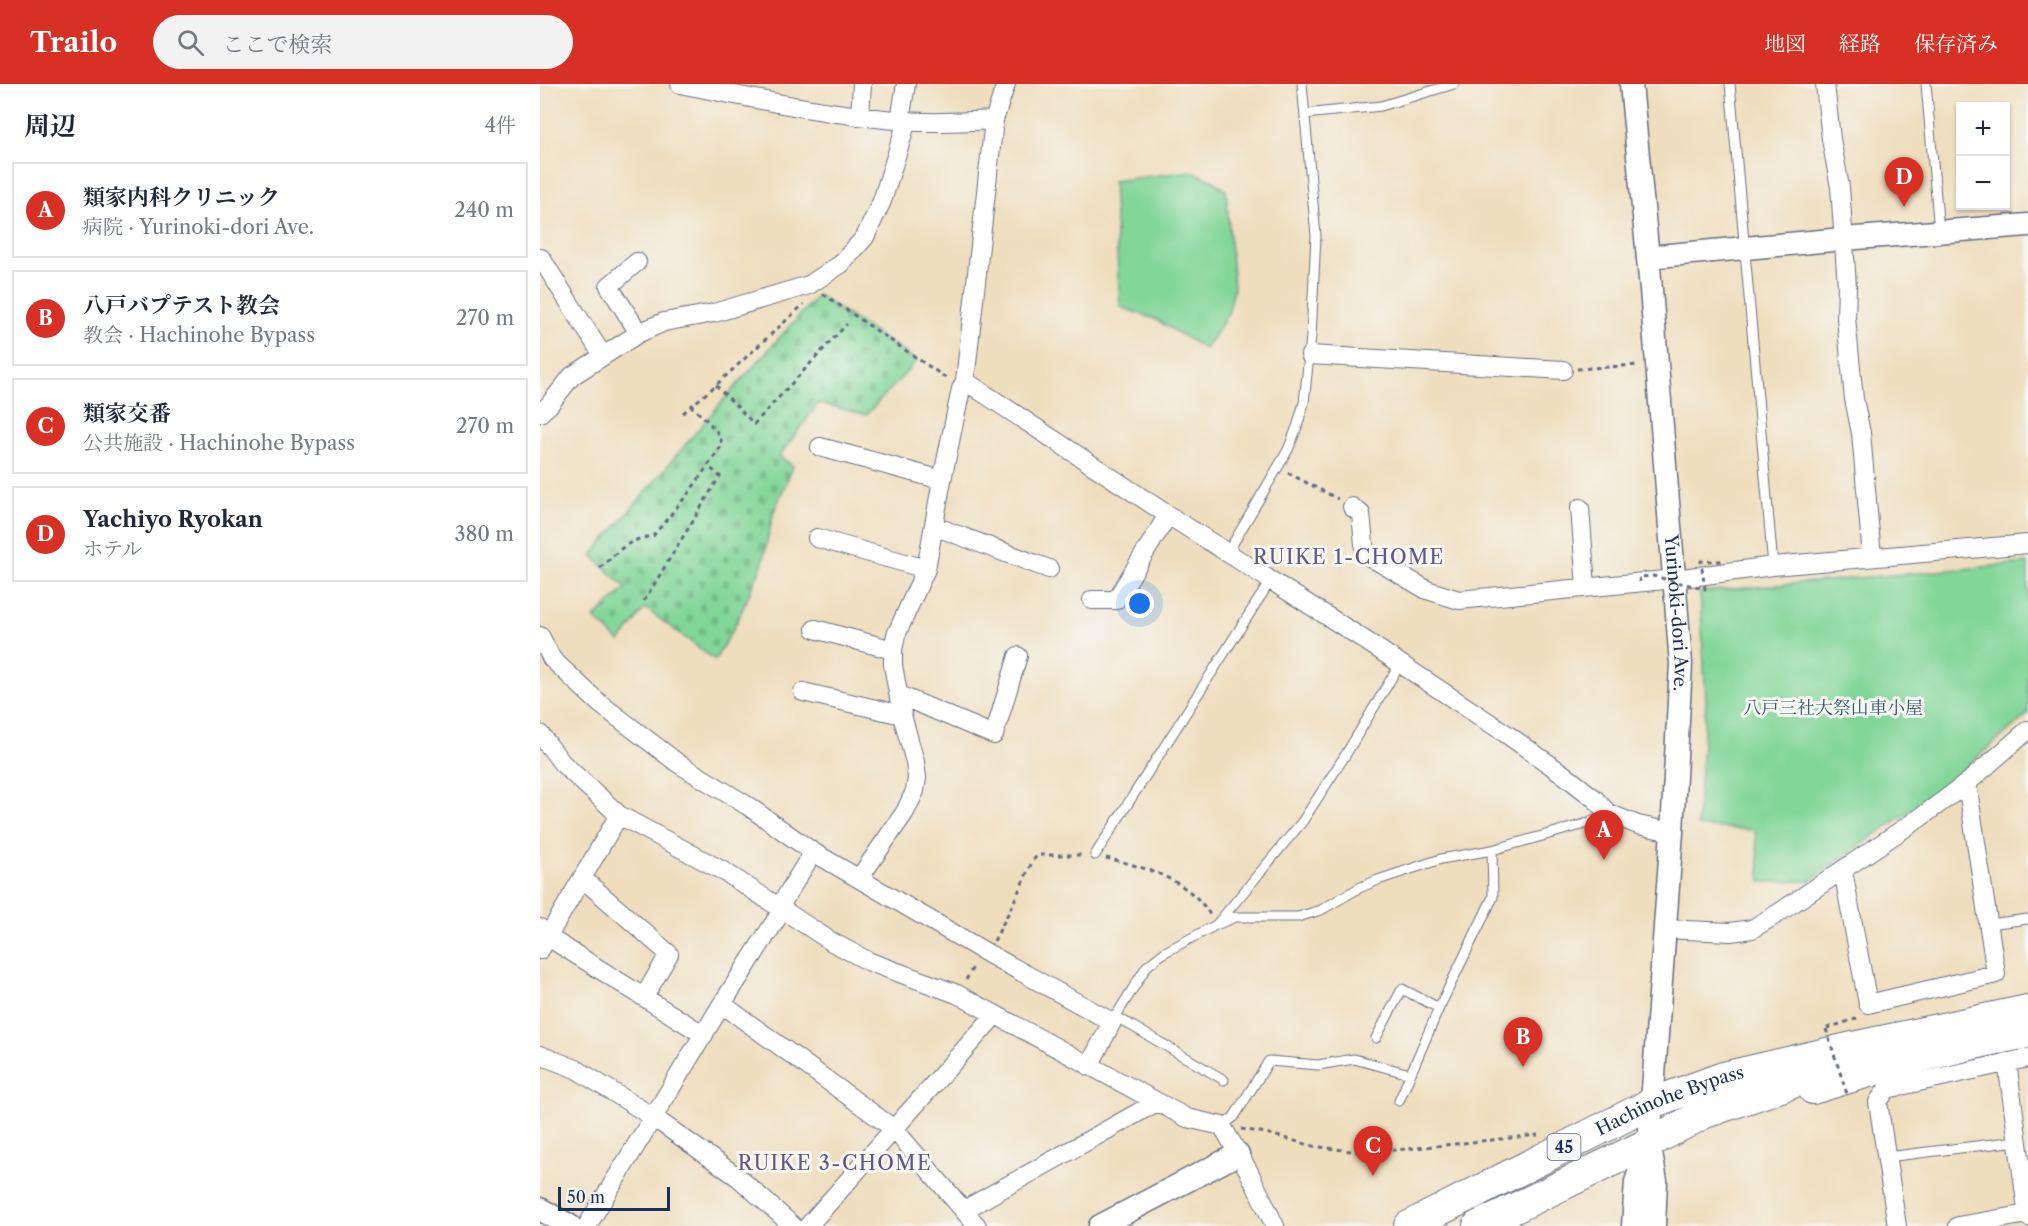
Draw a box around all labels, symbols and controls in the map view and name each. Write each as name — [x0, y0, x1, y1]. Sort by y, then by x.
search box — [153, 15, 573, 69]
text: Trailo — [30, 25, 117, 59]
icon: search — [174, 26, 207, 59]
text: ここで検索 — [222, 31, 332, 58]
text: 地図 — [1764, 31, 1806, 56]
text: 経路 — [1839, 31, 1881, 56]
text: 保存済み — [1914, 31, 1998, 56]
map controls — [1956, 102, 2010, 210]
button: + — [1956, 102, 2010, 156]
text: 周辺 — [24, 110, 76, 142]
text: 4件 — [484, 113, 516, 137]
button: − — [1956, 156, 2010, 210]
pin: D — [1884, 158, 1924, 207]
text: 類家内科クリニック — [83, 184, 280, 211]
text: A — [38, 198, 53, 222]
text: 240 m — [454, 198, 514, 222]
text: 病院 · Yurinoki-dori Ave. — [83, 215, 314, 239]
text: 八戸バプテスト教会 — [83, 292, 280, 319]
text: B — [38, 306, 53, 330]
text: 270 m — [456, 306, 514, 330]
text: 教会 · Hachinohe Bypass — [83, 323, 315, 347]
text: 類家交番 — [83, 400, 171, 427]
text: C — [37, 414, 54, 438]
text: 270 m — [456, 414, 514, 438]
text: 公共施設 · Hachinohe Bypass — [83, 431, 355, 455]
text: Yachiyo Ryokan — [83, 506, 263, 533]
text: D — [37, 522, 54, 546]
text: 380 m — [455, 522, 514, 546]
street label: Yurinoki-dori Ave. — [1660, 533, 1692, 692]
text: ホテル — [83, 537, 142, 561]
district label: RUIKE 1-CHOME — [1253, 545, 1445, 569]
your location — [1125, 589, 1154, 618]
park label: 八戸三社大祭山車小屋 — [1743, 697, 1923, 719]
pin: A — [1584, 810, 1624, 860]
pin: B — [1504, 1018, 1542, 1067]
street label: Hachinohe Bypass — [1592, 1061, 1746, 1141]
pin: C — [1354, 1126, 1392, 1176]
road number: 45 — [1548, 1134, 1580, 1160]
district label: RUIKE 3-CHOME — [738, 1151, 932, 1175]
scale bar — [558, 1184, 670, 1212]
text: 50 m — [567, 1187, 605, 1207]

